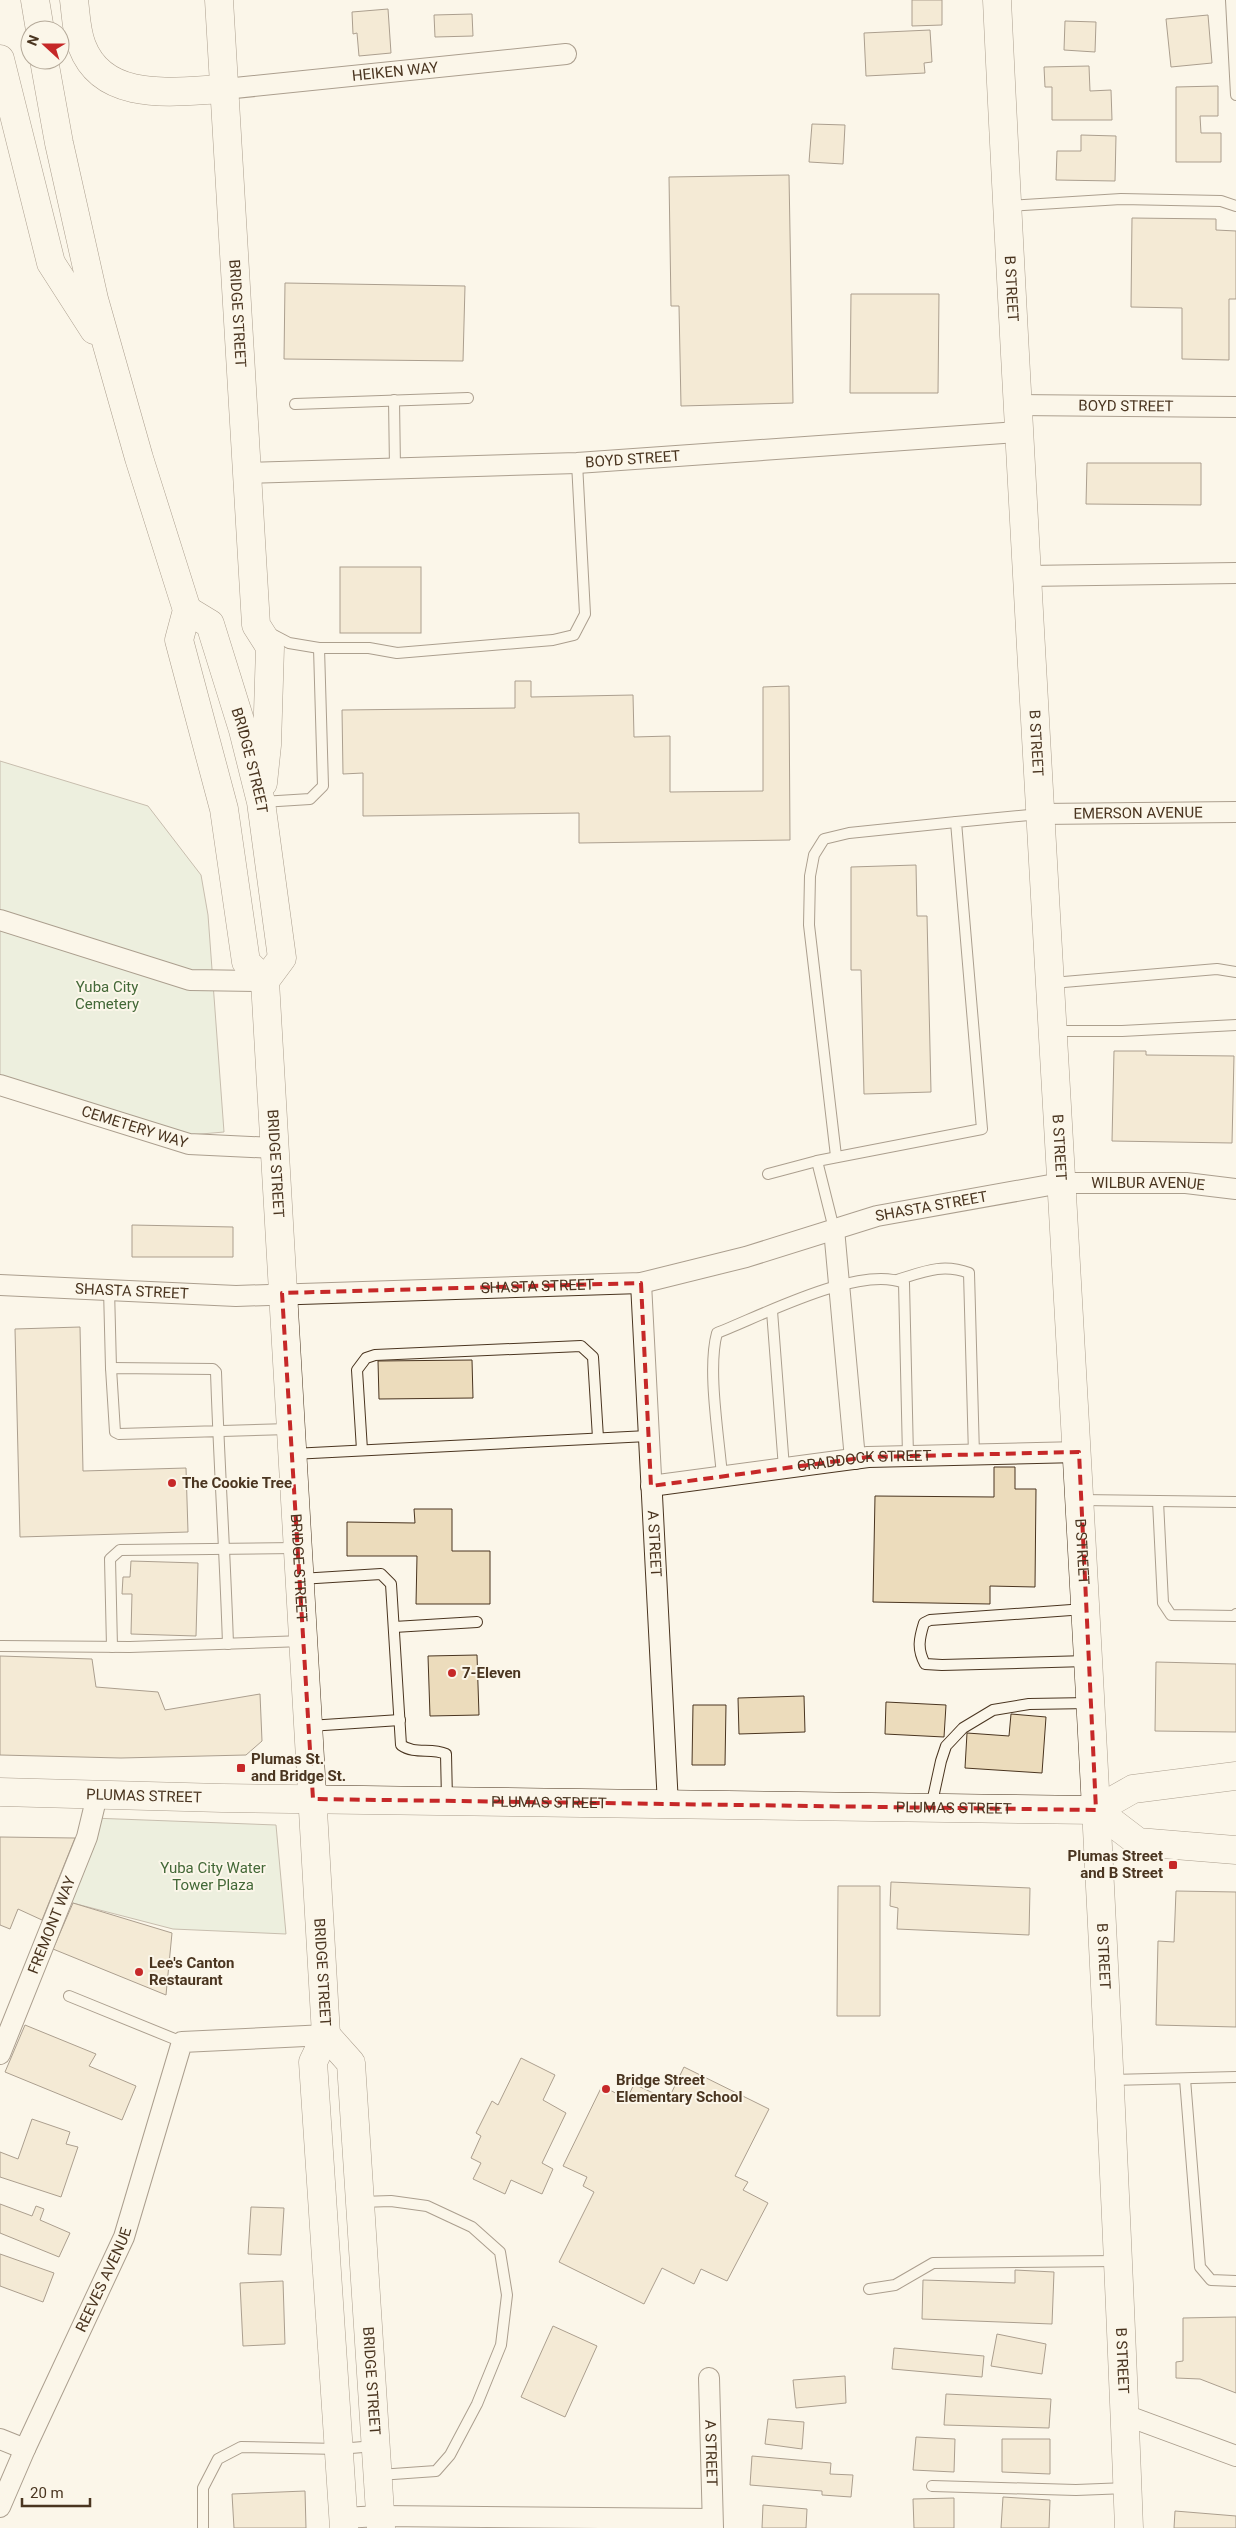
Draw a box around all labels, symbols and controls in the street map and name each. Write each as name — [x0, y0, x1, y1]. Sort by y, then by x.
north arrow — [20, 20, 70, 70]
text: N — [24, 33, 42, 48]
street label: HEIKEN WAY — [351, 58, 439, 85]
street label: B STREET — [1001, 255, 1022, 322]
street label: BRIDGE STREET — [225, 259, 250, 368]
street label: BOYD STREET — [1078, 397, 1174, 415]
street label: BOYD STREET — [585, 447, 681, 471]
street label: BRIDGE STREET — [228, 705, 271, 814]
street label: B STREET — [1025, 709, 1047, 777]
street label: EMERSON AVENUE — [1073, 803, 1203, 823]
park label: Yuba City Cemetery — [75, 978, 139, 1013]
street label: CEMETERY WAY — [79, 1102, 190, 1152]
street label: BRIDGE STREET — [263, 1109, 288, 1218]
street label: B STREET — [1048, 1114, 1070, 1181]
street label: WILBUR AVENUE — [1091, 1174, 1206, 1194]
street label: SHASTA STREET — [874, 1187, 989, 1225]
street label: SHASTA STREET — [481, 1275, 595, 1297]
street label: SHASTA STREET — [75, 1280, 189, 1303]
street label: CRADDOCK STREET — [796, 1446, 932, 1475]
place label: The Cookie Tree — [182, 1474, 292, 1492]
marker: The Cookie Tree — [166, 1477, 178, 1489]
street label: A STREET — [644, 1510, 665, 1578]
street label: BRIDGE STREET — [287, 1513, 311, 1622]
street label: B STREET — [1071, 1518, 1093, 1585]
place label: 7-Eleven — [462, 1664, 521, 1682]
marker: 7-Eleven — [446, 1667, 458, 1679]
place label: Plumas St. and Bridge St. — [251, 1750, 346, 1785]
marker: Plumas St. and Bridge St. — [235, 1762, 247, 1774]
street label: PLUMAS STREET — [86, 1785, 202, 1806]
street label: PLUMAS STREET — [491, 1793, 607, 1812]
street label: PLUMAS STREET — [896, 1798, 1012, 1818]
place label: Plumas Street and B Street — [1068, 1847, 1163, 1882]
park label: Yuba City Water Tower Plaza — [160, 1859, 266, 1894]
marker: Plumas Street and B Street — [1167, 1859, 1179, 1871]
street label: FREMONT WAY — [24, 1874, 79, 1976]
street label: BRIDGE STREET — [310, 1918, 334, 2027]
street label: B STREET — [1093, 1923, 1114, 1990]
place label: Lee's Canton Restaurant — [149, 1954, 234, 1989]
marker: Lee's Canton Restaurant — [133, 1966, 145, 1978]
place label: Bridge Street Elementary School — [616, 2071, 742, 2106]
marker: Bridge Street Elementary School — [600, 2083, 612, 2095]
street label: REEVES AVENUE — [72, 2225, 135, 2335]
street label: BRIDGE STREET — [359, 2326, 384, 2435]
street label: B STREET — [1112, 2327, 1133, 2394]
street label: A STREET — [701, 2419, 721, 2487]
scale bar — [22, 2476, 90, 2508]
text: 20 m — [30, 2484, 64, 2502]

